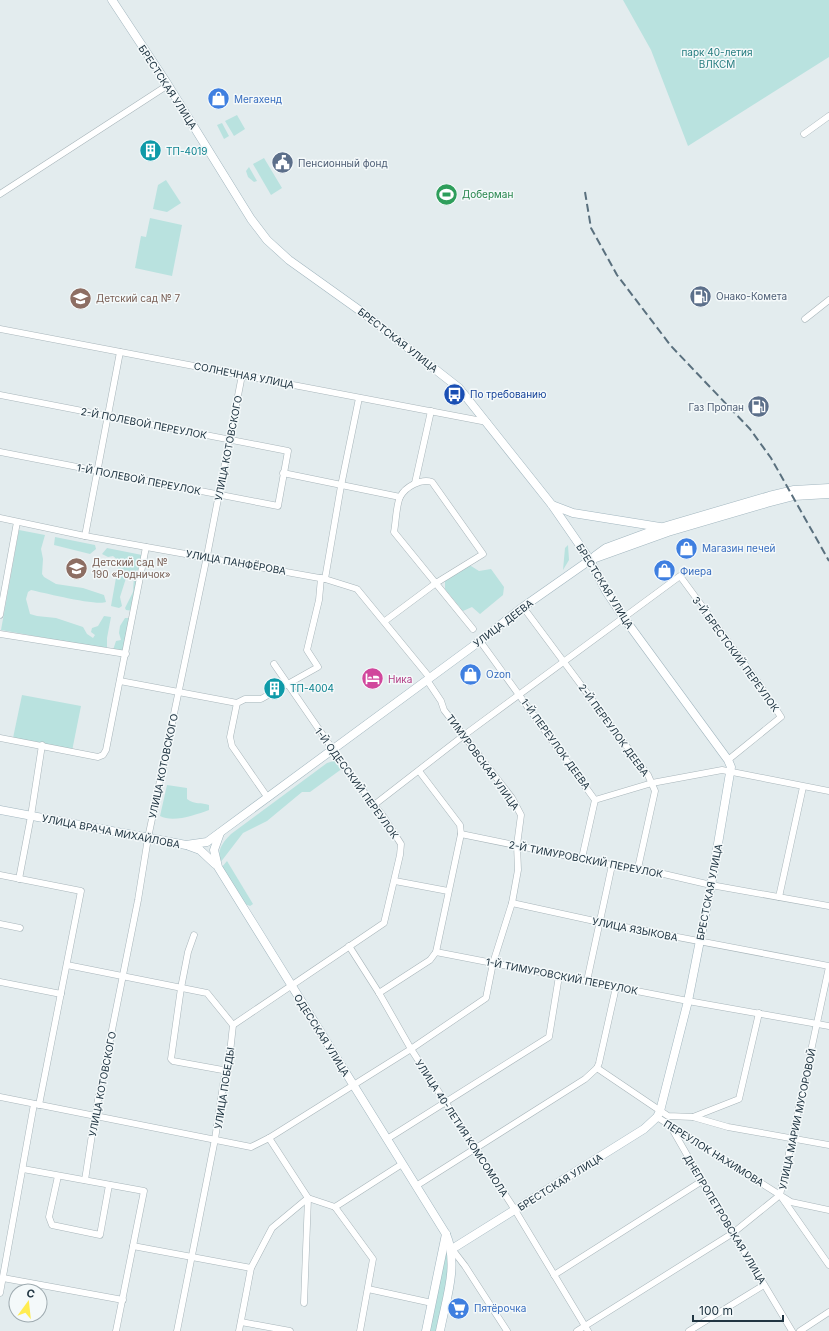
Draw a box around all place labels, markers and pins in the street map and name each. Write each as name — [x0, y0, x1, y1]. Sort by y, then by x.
shop icon: Мегахенд — [206, 86, 232, 112]
place label: Мегахенд — [234, 93, 282, 105]
building icon: ТП-4019 — [137, 138, 163, 164]
place label: ТП-4019 — [166, 145, 208, 157]
public building icon: Пенсионный фонд — [270, 150, 296, 176]
place label: Пенсионный фонд — [298, 157, 388, 169]
sports icon: Доберман — [434, 181, 460, 207]
place label: Доберман — [462, 188, 513, 200]
fuel station icon: Онако-Комета — [688, 283, 714, 309]
school or university icon: Детский сад № 7 — [68, 285, 94, 311]
place label: Онако-Комета — [716, 290, 787, 302]
place label: Детский сад № 7 — [96, 292, 181, 304]
bus stop icon: По требованию — [441, 381, 467, 407]
place label: По требованию — [470, 388, 546, 400]
fuel station icon: Газ Пропан — [746, 394, 772, 420]
place label: Газ Пропан — [689, 401, 744, 413]
shop icon: Магазин печей — [673, 535, 699, 561]
place label: Магазин печей — [702, 542, 776, 554]
school or university icon: Детский сад № 190 «Родничок» — [63, 555, 89, 581]
place label: Детский сад № 190 «Родничок» — [92, 556, 171, 580]
shop icon: Фиера — [652, 558, 678, 584]
place label: Фиера — [680, 565, 712, 577]
shop icon: Ozon — [457, 661, 483, 687]
hotel icon: Ника — [359, 666, 385, 692]
place label: Ozon — [486, 668, 511, 680]
place label: Ника — [388, 673, 412, 685]
building icon: ТП-4004 — [261, 675, 287, 701]
place label: ТП-4004 — [290, 682, 334, 694]
supermarket icon: Пятёрочка — [446, 1295, 472, 1321]
place label: Пятёрочка — [474, 1302, 526, 1314]

